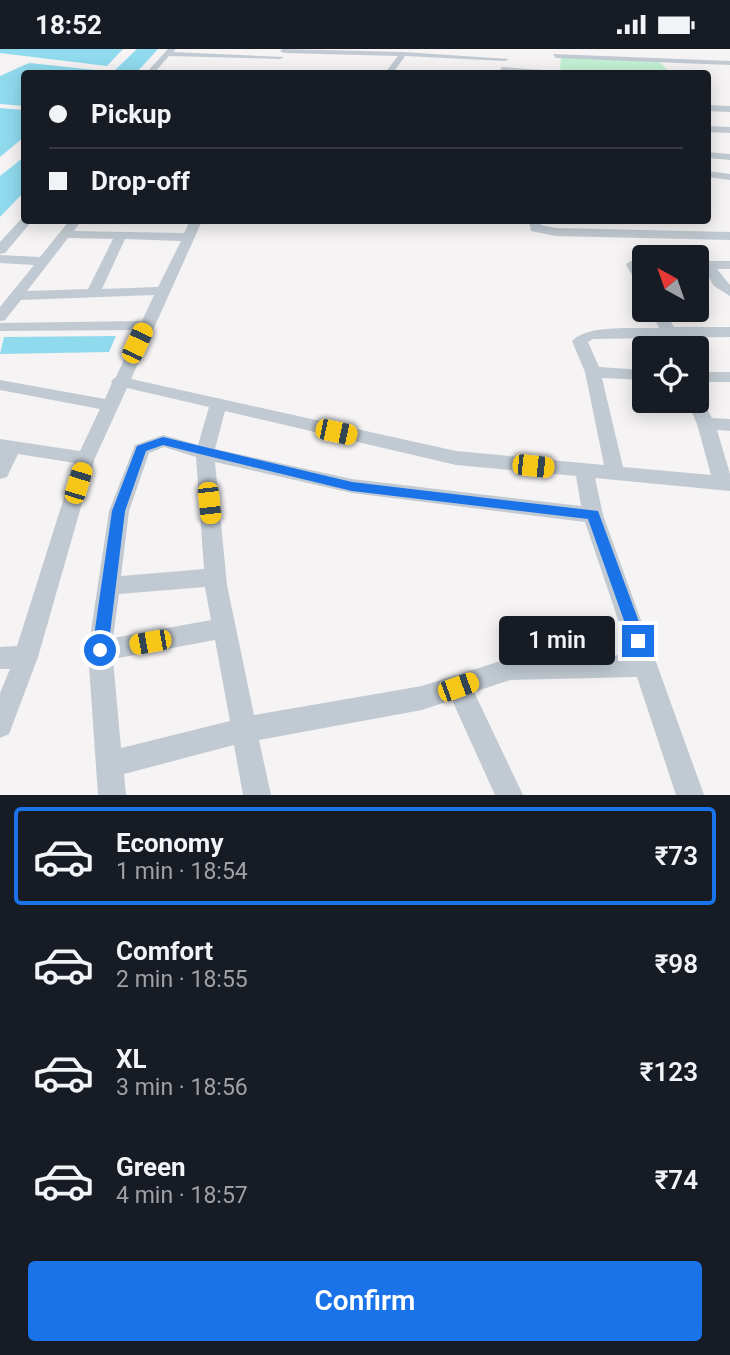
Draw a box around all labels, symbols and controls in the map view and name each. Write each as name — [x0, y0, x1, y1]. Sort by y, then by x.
text: 18:52 — [35, 10, 102, 40]
text: Pickup — [91, 99, 171, 129]
text: Drop-off — [91, 166, 190, 196]
north arrow — [632, 245, 709, 322]
map controls — [632, 245, 709, 413]
car — [119, 320, 156, 366]
button: locate — [632, 336, 709, 413]
car — [314, 417, 359, 447]
car — [512, 453, 555, 479]
car — [62, 460, 95, 506]
car — [197, 481, 222, 525]
callout: 1 min — [498, 617, 614, 665]
route end — [622, 625, 654, 657]
text: 1 min — [528, 627, 586, 654]
car — [128, 628, 173, 656]
route start — [84, 634, 116, 666]
car — [435, 670, 482, 704]
icon: car — [32, 825, 95, 888]
text: Economy — [116, 828, 223, 858]
text: ₹73 — [655, 841, 698, 871]
text: 1 min · 18:54 — [116, 858, 248, 885]
icon: car — [32, 933, 95, 996]
text: Comfort — [116, 936, 213, 966]
text: ₹98 — [655, 949, 698, 979]
text: 2 min · 18:55 — [116, 966, 248, 993]
icon: car — [32, 1041, 95, 1104]
text: XL — [116, 1044, 147, 1074]
text: ₹123 — [640, 1057, 698, 1087]
text: 3 min · 18:56 — [116, 1074, 248, 1101]
icon: car — [32, 1149, 95, 1212]
text: Green — [116, 1152, 186, 1182]
text: ₹74 — [655, 1165, 698, 1195]
text: 4 min · 18:57 — [116, 1182, 248, 1209]
button: Confirm — [28, 1261, 702, 1341]

